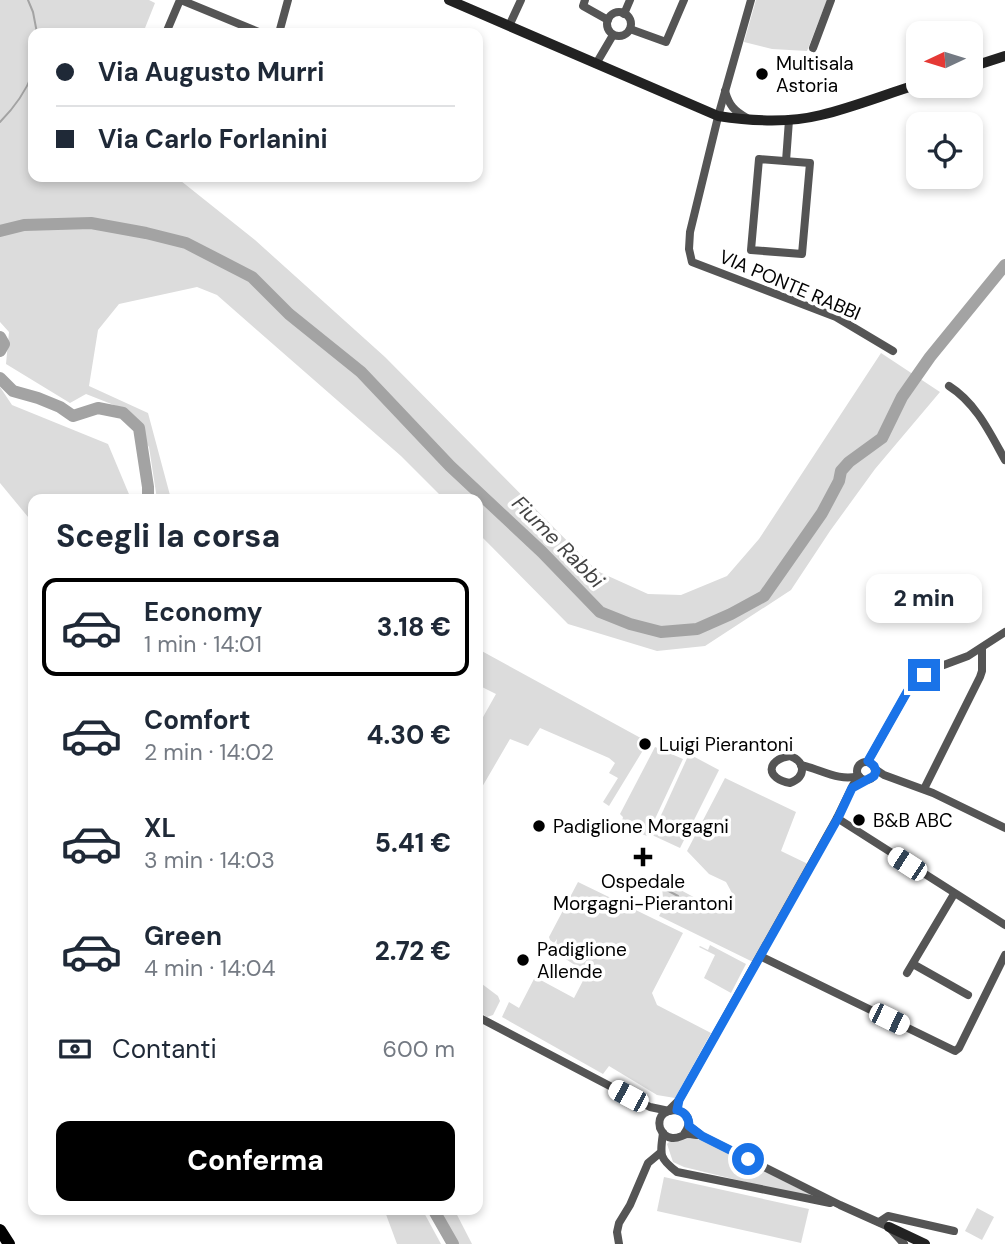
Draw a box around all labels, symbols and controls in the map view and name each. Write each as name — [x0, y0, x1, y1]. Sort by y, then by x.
north arrow — [906, 21, 984, 98]
map controls — [906, 21, 983, 189]
place label: Multisala Astoria — [776, 51, 854, 98]
text: Via Augusto Murri — [98, 55, 324, 89]
marker: Multisala Astoria — [754, 66, 770, 82]
button: locate — [906, 112, 983, 189]
text: Via Carlo Forlanini — [98, 122, 328, 156]
street label: VIA PONTE RABBI — [715, 244, 865, 326]
water label: Fiume Rabbi — [506, 490, 611, 595]
text: Scegli la corsa — [56, 515, 280, 557]
callout: 2 min — [866, 574, 982, 622]
text: 2 min — [893, 583, 955, 613]
text: Economy — [144, 595, 262, 629]
icon: car — [60, 596, 123, 659]
text: 3.18 € — [377, 610, 451, 644]
text: 1 min · 14:01 — [144, 629, 262, 659]
route end — [908, 659, 940, 691]
text: Comfort — [144, 703, 250, 737]
icon: car — [60, 704, 123, 767]
text: 4.30 € — [367, 718, 451, 752]
place label: Luigi Pierantoni — [659, 732, 793, 757]
marker: Luigi Pierantoni — [637, 736, 653, 752]
text: 2 min · 14:02 — [144, 737, 274, 767]
place label: B&B ABC — [873, 808, 953, 833]
text: XL — [144, 811, 176, 845]
icon: car — [60, 812, 123, 875]
marker: B&B ABC — [851, 812, 867, 828]
place label: Padiglione Morgagni — [553, 814, 729, 839]
marker: Padiglione Morgagni — [531, 818, 547, 834]
text: 5.41 € — [375, 826, 451, 860]
car — [884, 844, 931, 884]
text: 3 min · 14:03 — [144, 845, 275, 875]
marker: Ospedale Morgagni-Pierantoni — [633, 847, 653, 867]
place label: Ospedale Morgagni-Pierantoni — [553, 869, 733, 916]
text: Green — [144, 919, 222, 953]
icon: car — [60, 920, 123, 983]
text: 2.72 € — [375, 934, 451, 968]
place label: Padiglione Allende — [537, 937, 627, 984]
marker: Padiglione Allende — [515, 952, 531, 968]
text: 4 min · 14:04 — [144, 953, 276, 983]
car — [866, 1000, 913, 1038]
icon: cash — [56, 1030, 94, 1068]
text: Contanti — [112, 1032, 217, 1066]
text: 600 m — [382, 1034, 455, 1064]
car — [605, 1077, 652, 1115]
button: Conferma — [56, 1121, 455, 1201]
route start — [732, 1143, 764, 1175]

